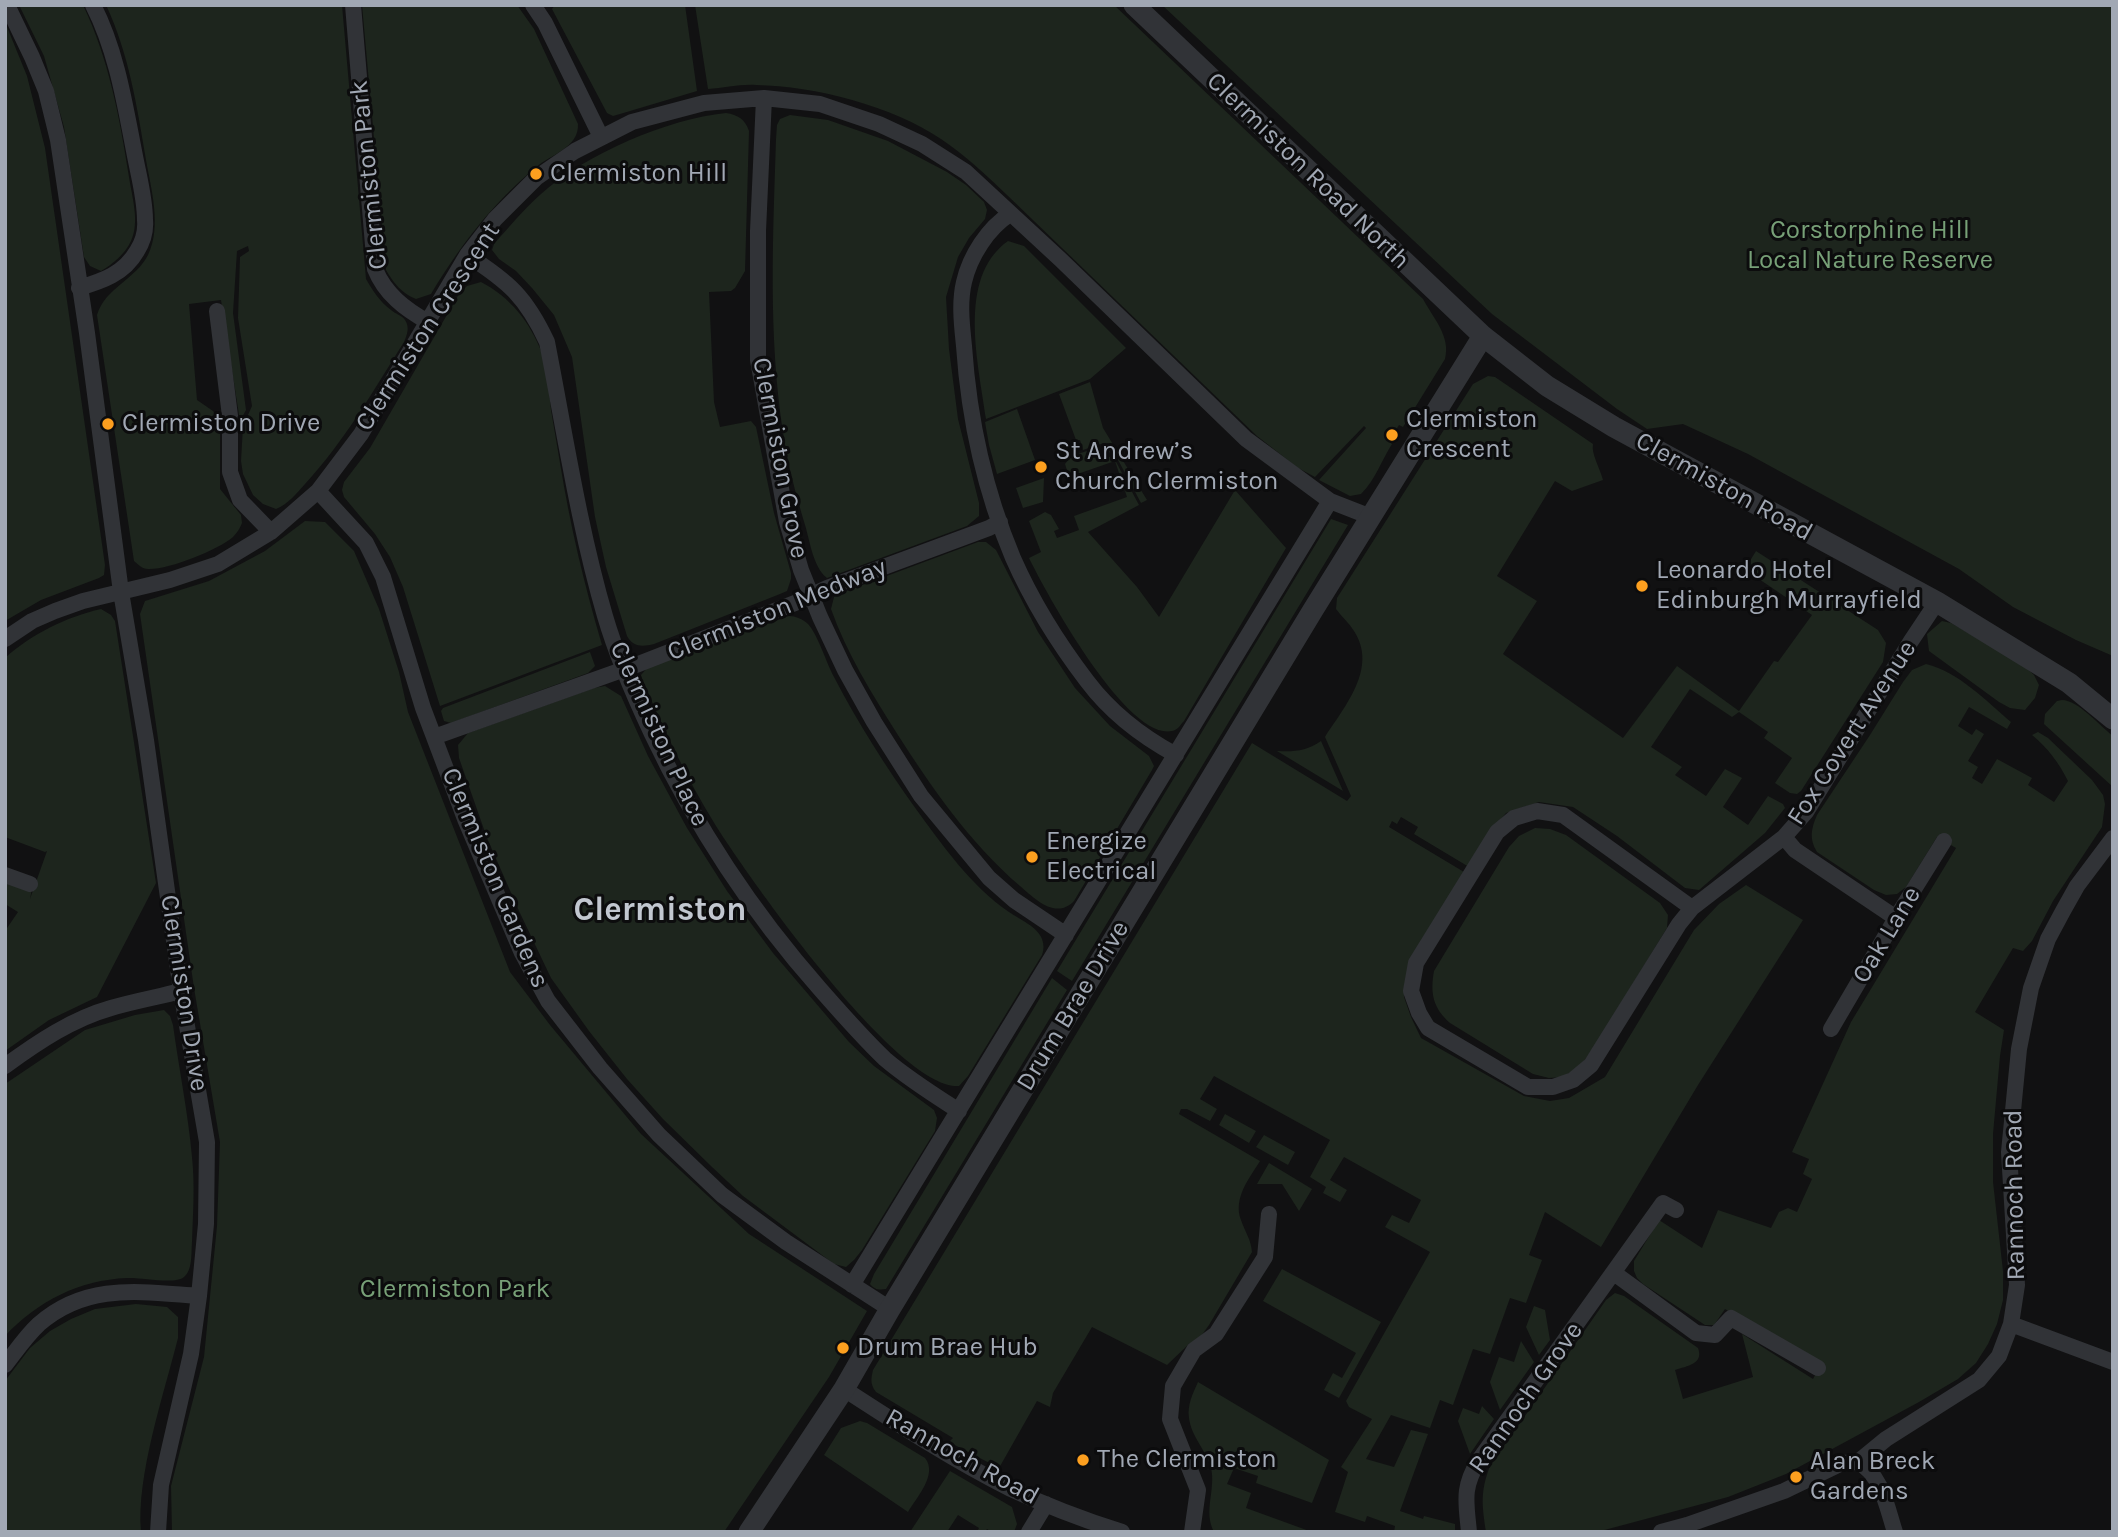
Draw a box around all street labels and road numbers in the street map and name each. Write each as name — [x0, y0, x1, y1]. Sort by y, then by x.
street label: Clermiston Road North — [1200, 66, 1416, 276]
street label: Clermiston Park — [344, 79, 394, 271]
street label: Clermiston Crescent — [349, 217, 507, 437]
street label: Clermiston Grove — [745, 355, 815, 561]
street label: Clermiston Road — [1630, 426, 1818, 548]
street label: Clermiston Medway — [663, 552, 891, 668]
street label: Fox Covert Avenue — [1781, 635, 1923, 831]
street label: Clermiston Place — [603, 637, 715, 831]
street label: Clermiston Gardens — [435, 763, 555, 993]
street label: Oak Lane — [1846, 881, 1928, 989]
street label: Clermiston Drive — [153, 893, 215, 1093]
street label: Drum Brae Drive — [1010, 915, 1136, 1097]
street label: Rannoch Road — [1998, 1109, 2032, 1281]
street label: Rannoch Grove — [1462, 1316, 1590, 1480]
street label: Rannoch Road — [880, 1402, 1044, 1512]

